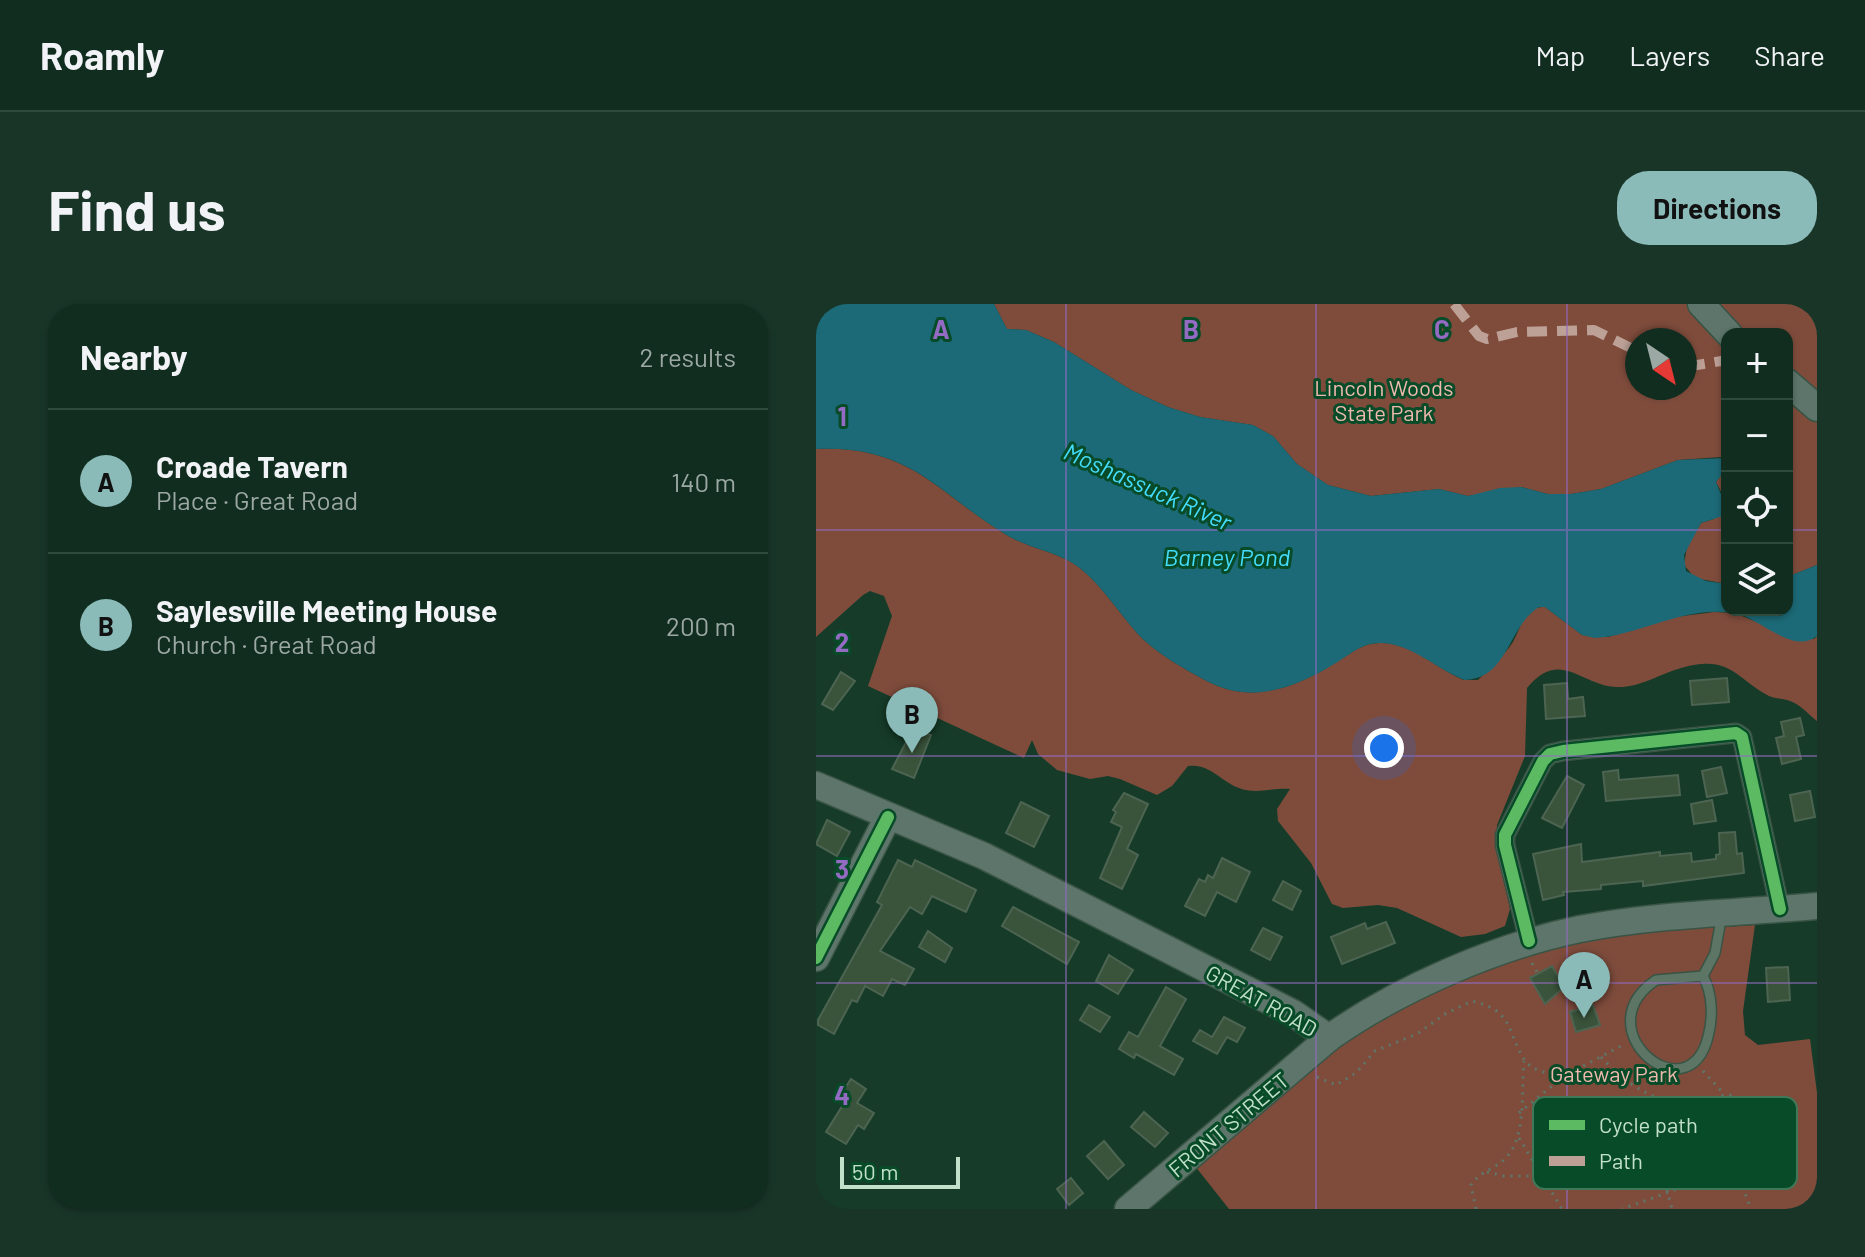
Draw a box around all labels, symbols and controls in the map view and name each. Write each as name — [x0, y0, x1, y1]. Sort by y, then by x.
text: Roamly — [40, 32, 164, 78]
text: Map — [1535, 38, 1585, 72]
text: Layers — [1629, 38, 1710, 72]
text: Share — [1754, 38, 1825, 72]
button: Directions — [1617, 171, 1817, 245]
text: Find us — [48, 175, 226, 242]
text: A — [932, 313, 950, 344]
text: B — [1183, 313, 1199, 344]
text: C — [1434, 313, 1450, 344]
north arrow — [1625, 328, 1697, 400]
map controls — [1721, 328, 1793, 616]
button: + — [1721, 328, 1793, 400]
text: Nearby — [80, 336, 188, 377]
text: 2 results — [640, 341, 736, 372]
park label: Lincoln Woods State Park — [1314, 374, 1454, 425]
text: 1 — [837, 400, 847, 431]
button: − — [1721, 400, 1793, 472]
water label: Moshassuck River — [1060, 436, 1238, 537]
text: Croade Tavern — [156, 448, 348, 484]
text: A — [97, 466, 115, 497]
text: 140 m — [671, 466, 736, 497]
button: locate — [1721, 472, 1793, 544]
text: Place · Great Road — [156, 484, 358, 515]
water label: Barney Pond — [1164, 542, 1290, 571]
button: layers — [1721, 544, 1793, 616]
text: Saylesville Meeting House — [156, 592, 497, 628]
text: B — [98, 610, 114, 641]
text: 200 m — [666, 610, 736, 641]
text: 2 — [835, 626, 849, 657]
text: Church · Great Road — [156, 628, 377, 659]
pin: B — [886, 687, 938, 753]
your location — [1364, 728, 1404, 768]
text: 3 — [835, 853, 849, 884]
pin: A — [1558, 952, 1610, 1018]
street label: GREAT ROAD — [1202, 959, 1322, 1041]
park label: Gateway Park — [1550, 1060, 1678, 1086]
street label: FRONT STREET — [1163, 1066, 1293, 1182]
text: 4 — [834, 1079, 850, 1110]
legend — [1533, 1097, 1797, 1189]
text: Cycle path — [1599, 1111, 1698, 1137]
text: Path — [1599, 1147, 1643, 1173]
scale bar — [840, 1153, 960, 1189]
text: 50 m — [852, 1158, 898, 1184]

